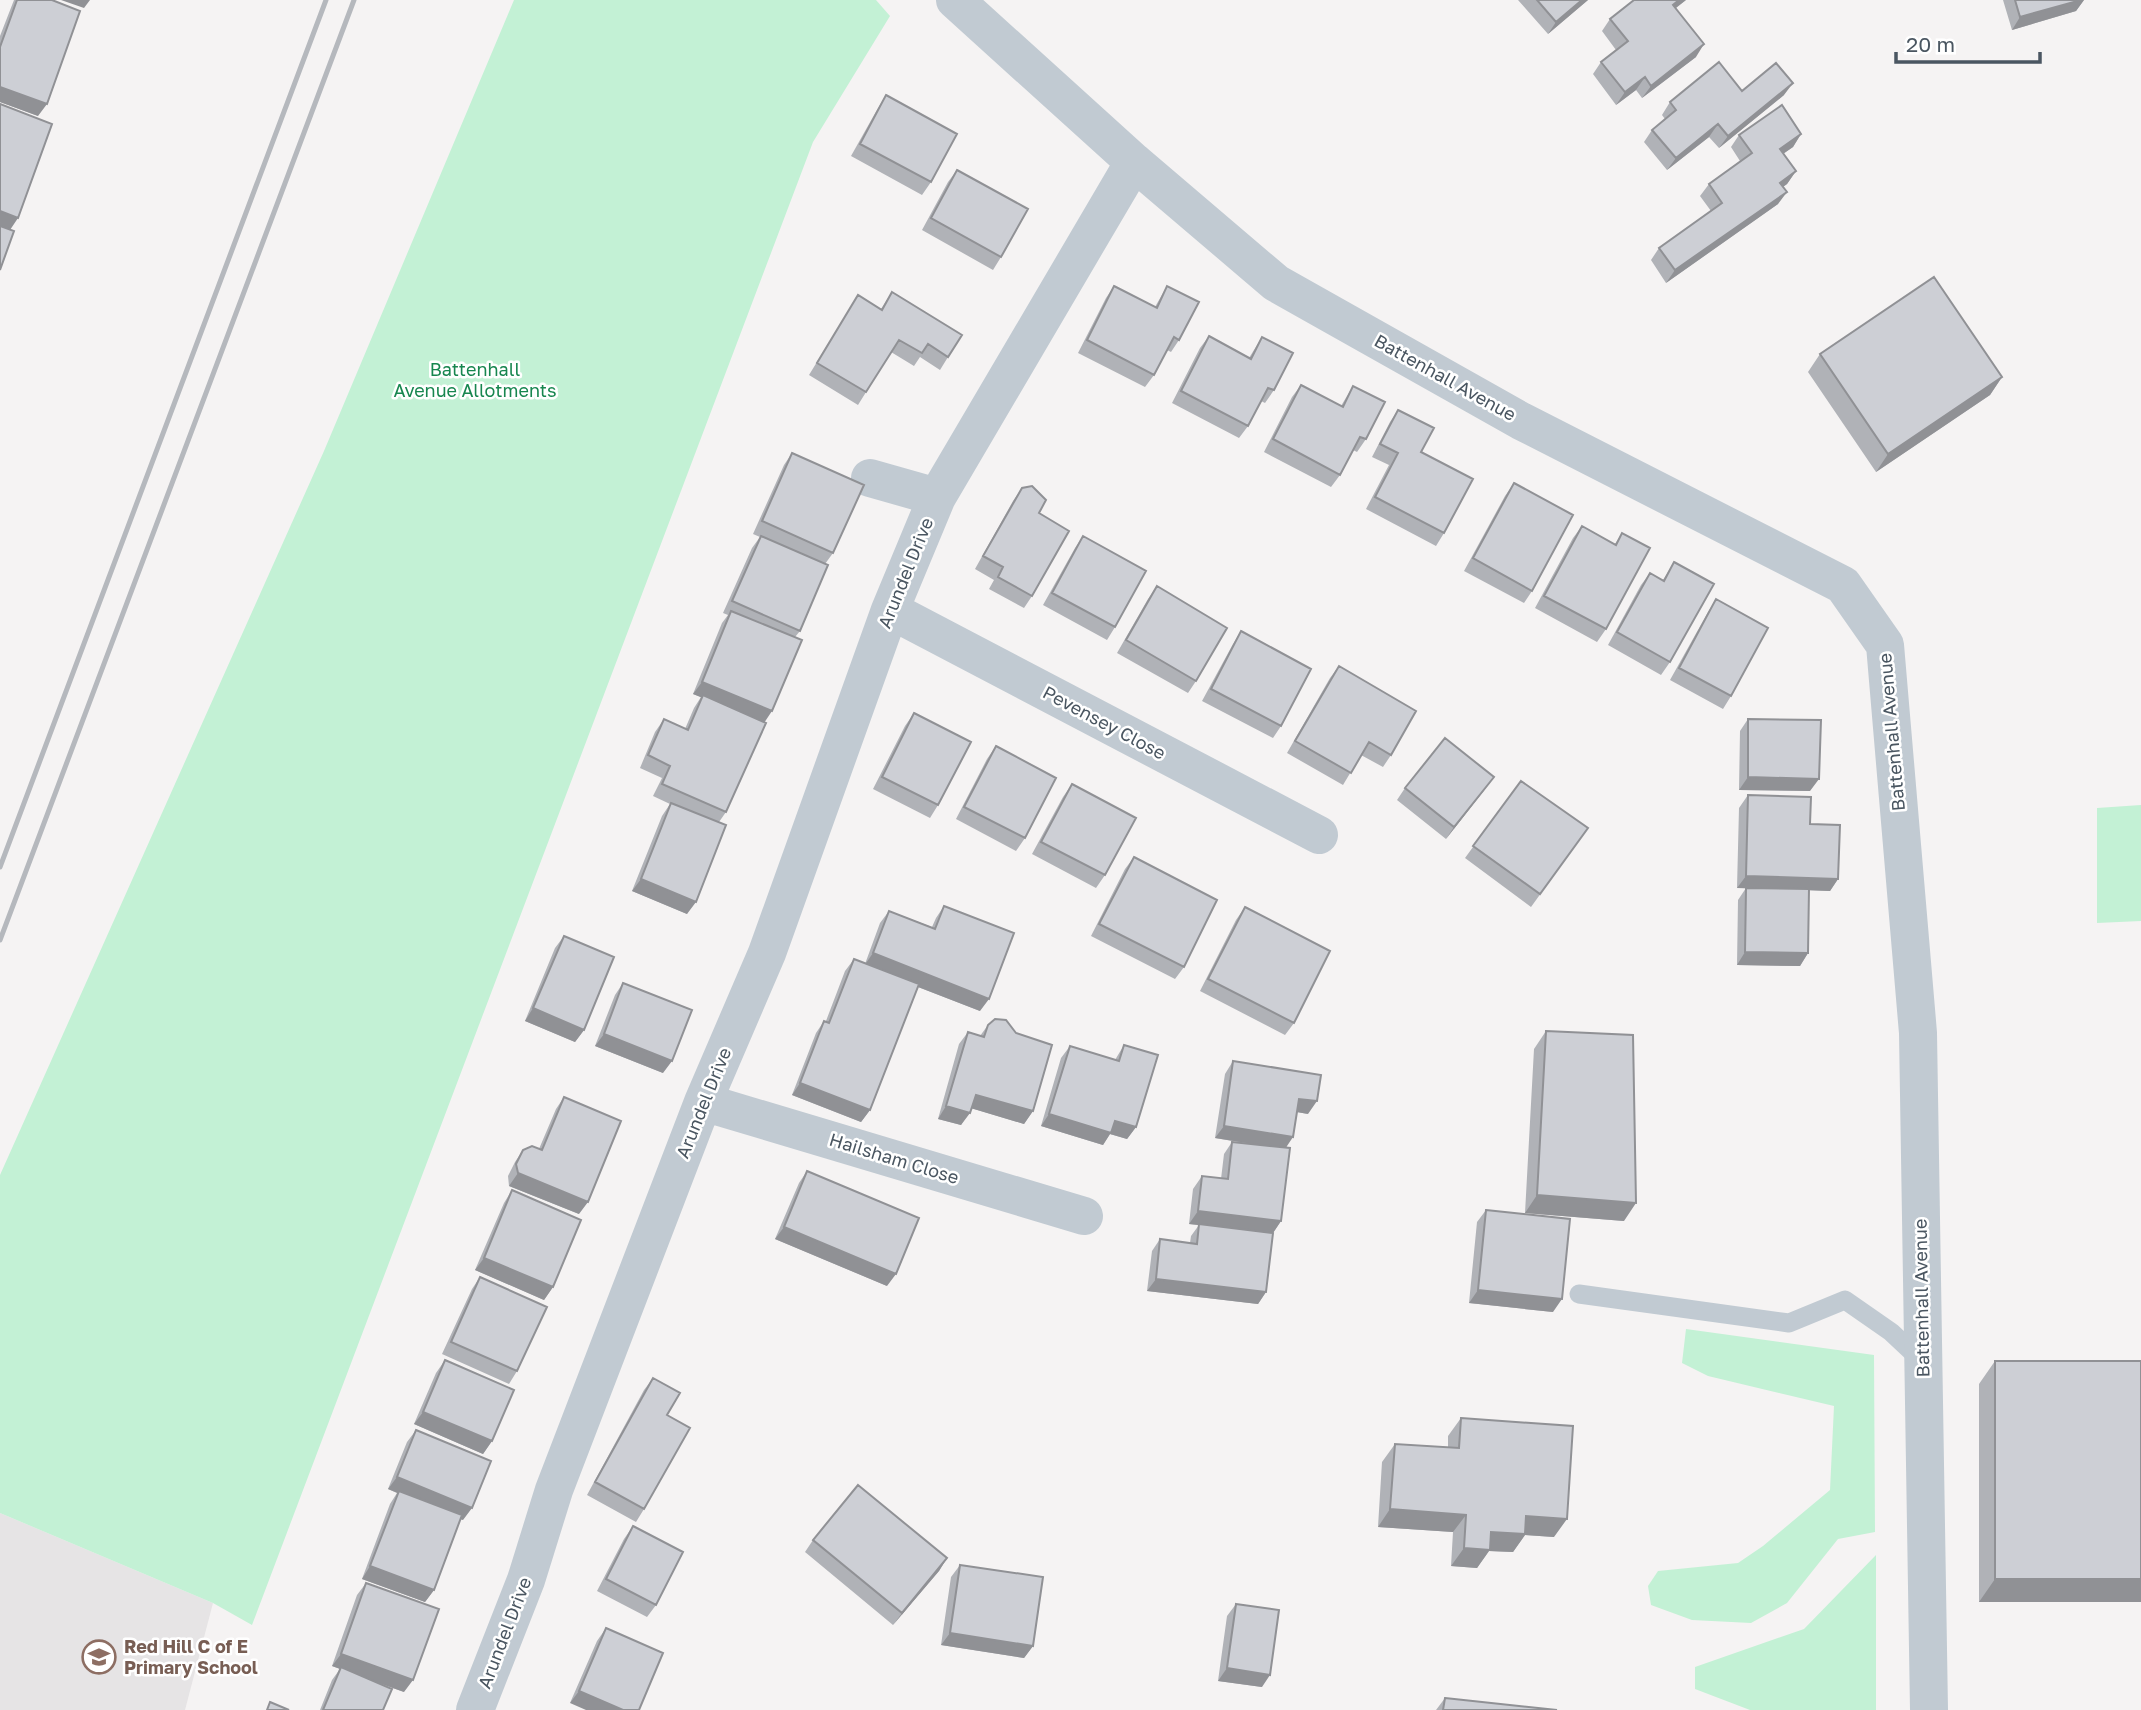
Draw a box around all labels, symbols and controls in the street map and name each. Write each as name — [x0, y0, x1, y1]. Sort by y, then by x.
scale bar — [1896, 21, 2039, 65]
text: 20 m — [1906, 31, 1955, 57]
street label: Battenhall Avenue — [1371, 329, 1520, 425]
park label: Battenhall Avenue Allotments — [393, 358, 557, 401]
street label: Arundel Drive — [873, 514, 937, 631]
street label: Battenhall Avenue — [1873, 652, 1909, 812]
street label: Pevensey Close — [1039, 681, 1170, 764]
street label: Arundel Drive — [671, 1044, 735, 1161]
street label: Hailsham Close — [827, 1128, 962, 1188]
street label: Battenhall Avenue — [1909, 1219, 1933, 1377]
street label: Arundel Drive — [473, 1574, 535, 1691]
place label: Red Hill C of E Primary School — [124, 1635, 258, 1678]
school or university icon: Red Hill C of E Primary School — [80, 1638, 118, 1676]

